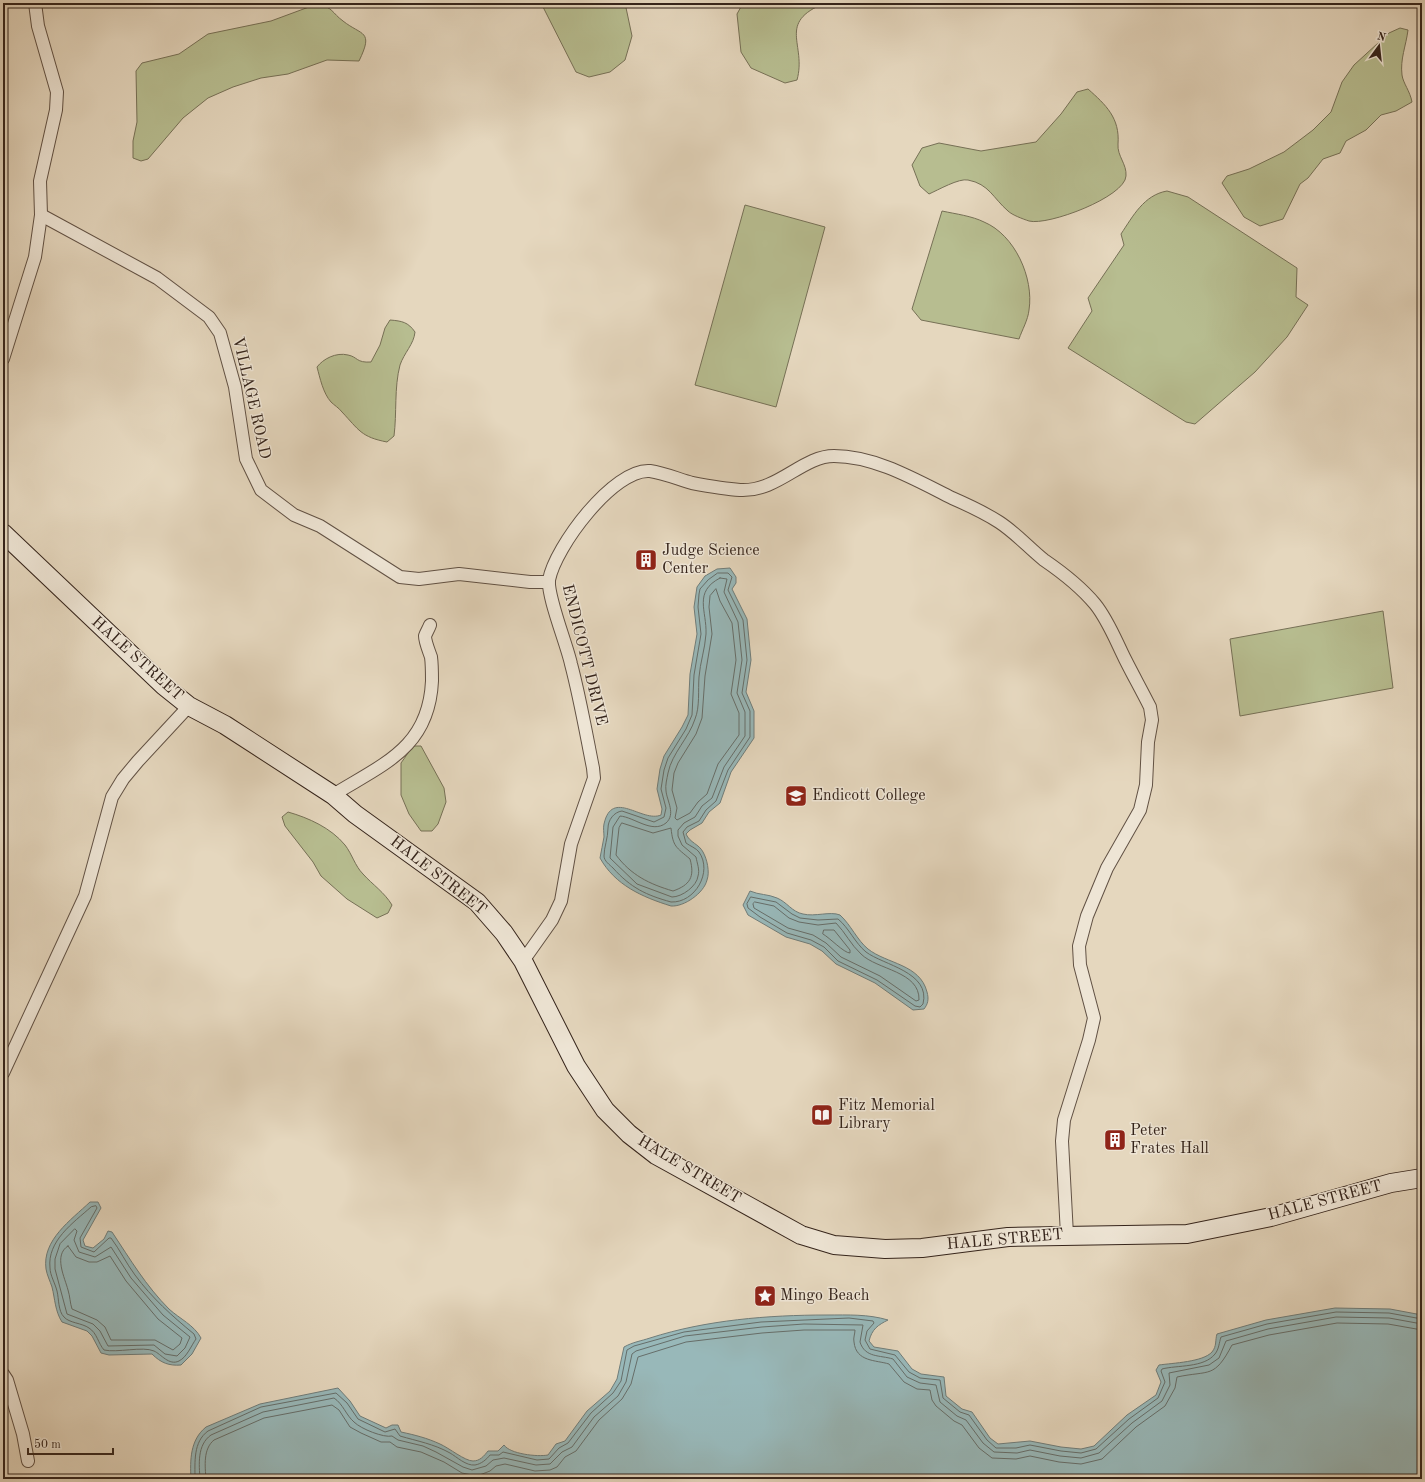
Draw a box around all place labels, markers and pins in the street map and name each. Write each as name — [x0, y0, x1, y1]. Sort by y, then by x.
place label: Judge Science Center — [662, 543, 760, 577]
building icon: Judge Science Center — [633, 547, 659, 573]
school or university icon: Endicott College — [783, 783, 809, 809]
place label: Endicott College — [812, 788, 926, 804]
place label: Fitz Memorial Library — [838, 1098, 935, 1132]
library icon: Fitz Memorial Library — [809, 1102, 835, 1128]
place label: Peter Frates Hall — [1130, 1123, 1209, 1157]
building icon: Peter Frates Hall — [1102, 1127, 1128, 1153]
place icon: Mingo Beach — [752, 1283, 778, 1309]
place label: Mingo Beach — [780, 1288, 870, 1304]

